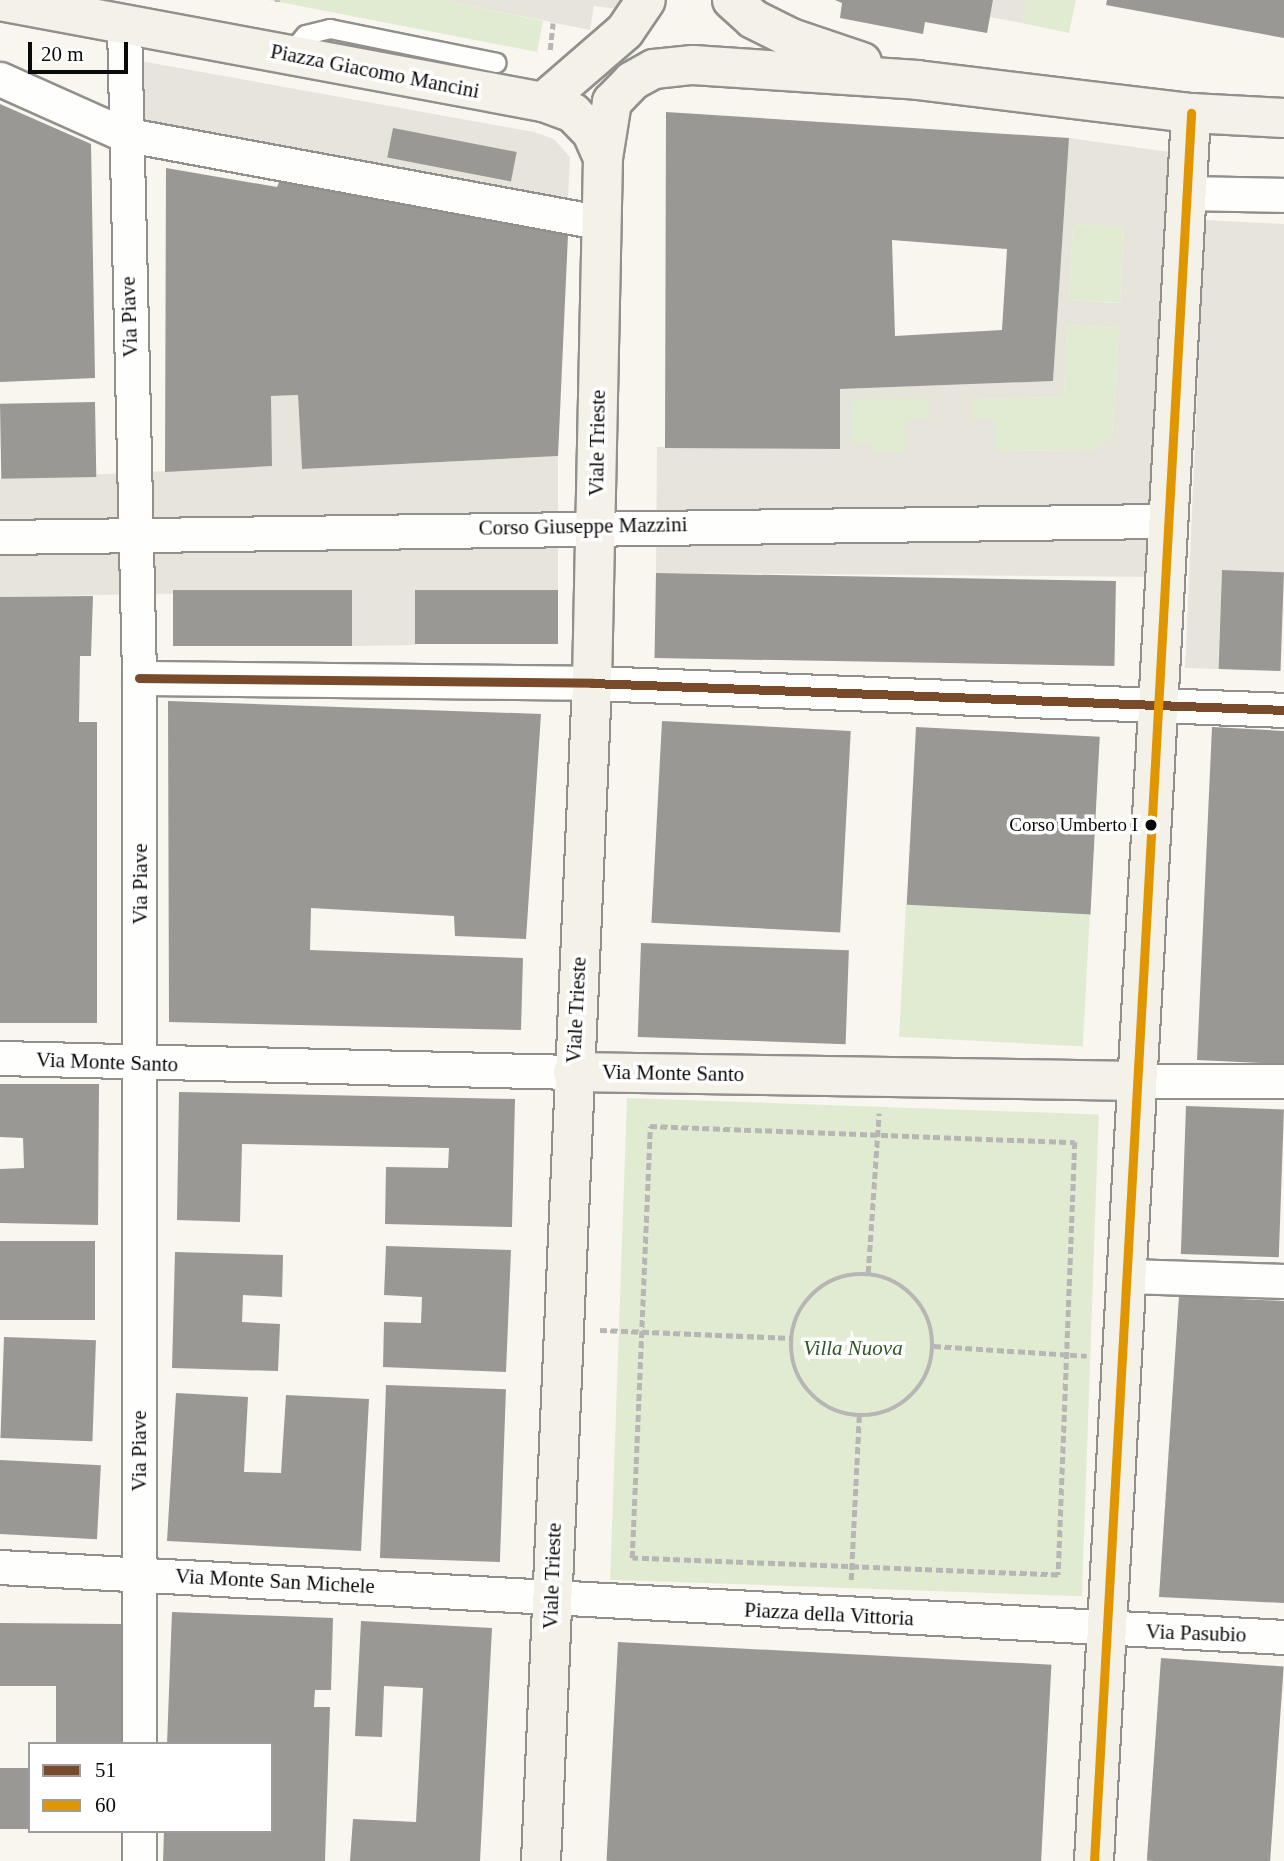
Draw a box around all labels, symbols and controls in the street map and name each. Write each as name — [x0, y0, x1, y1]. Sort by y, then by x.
scale bar — [32, 28, 131, 72]
street label: Piazza Giacomo Mancini — [268, 38, 482, 104]
text: 20 m — [41, 42, 84, 66]
street label: Via Piave — [115, 276, 143, 358]
street label: Viale Trieste — [583, 389, 611, 497]
street label: Corso Giuseppe Mazzini — [478, 512, 688, 540]
place label: Corso Umberto I — [1009, 814, 1138, 836]
marker: Corso Umberto I — [1144, 818, 1158, 832]
street label: Via Piave — [127, 844, 153, 924]
street label: Viale Trieste — [561, 956, 591, 1064]
street label: Via Monte Santo — [35, 1047, 179, 1077]
street label: Via Monte Santo — [602, 1059, 744, 1087]
park label: Villa Nuova — [803, 1335, 903, 1361]
street label: Via Piave — [126, 1411, 152, 1491]
street label: Viale Trieste — [538, 1522, 566, 1630]
street label: Via Monte San Michele — [175, 1563, 375, 1599]
street label: Piazza della Vittoria — [743, 1597, 915, 1631]
street label: Via Pasubio — [1145, 1619, 1247, 1647]
legend — [28, 1742, 273, 1833]
text: 51 — [95, 1758, 116, 1782]
text: 60 — [95, 1793, 116, 1817]

